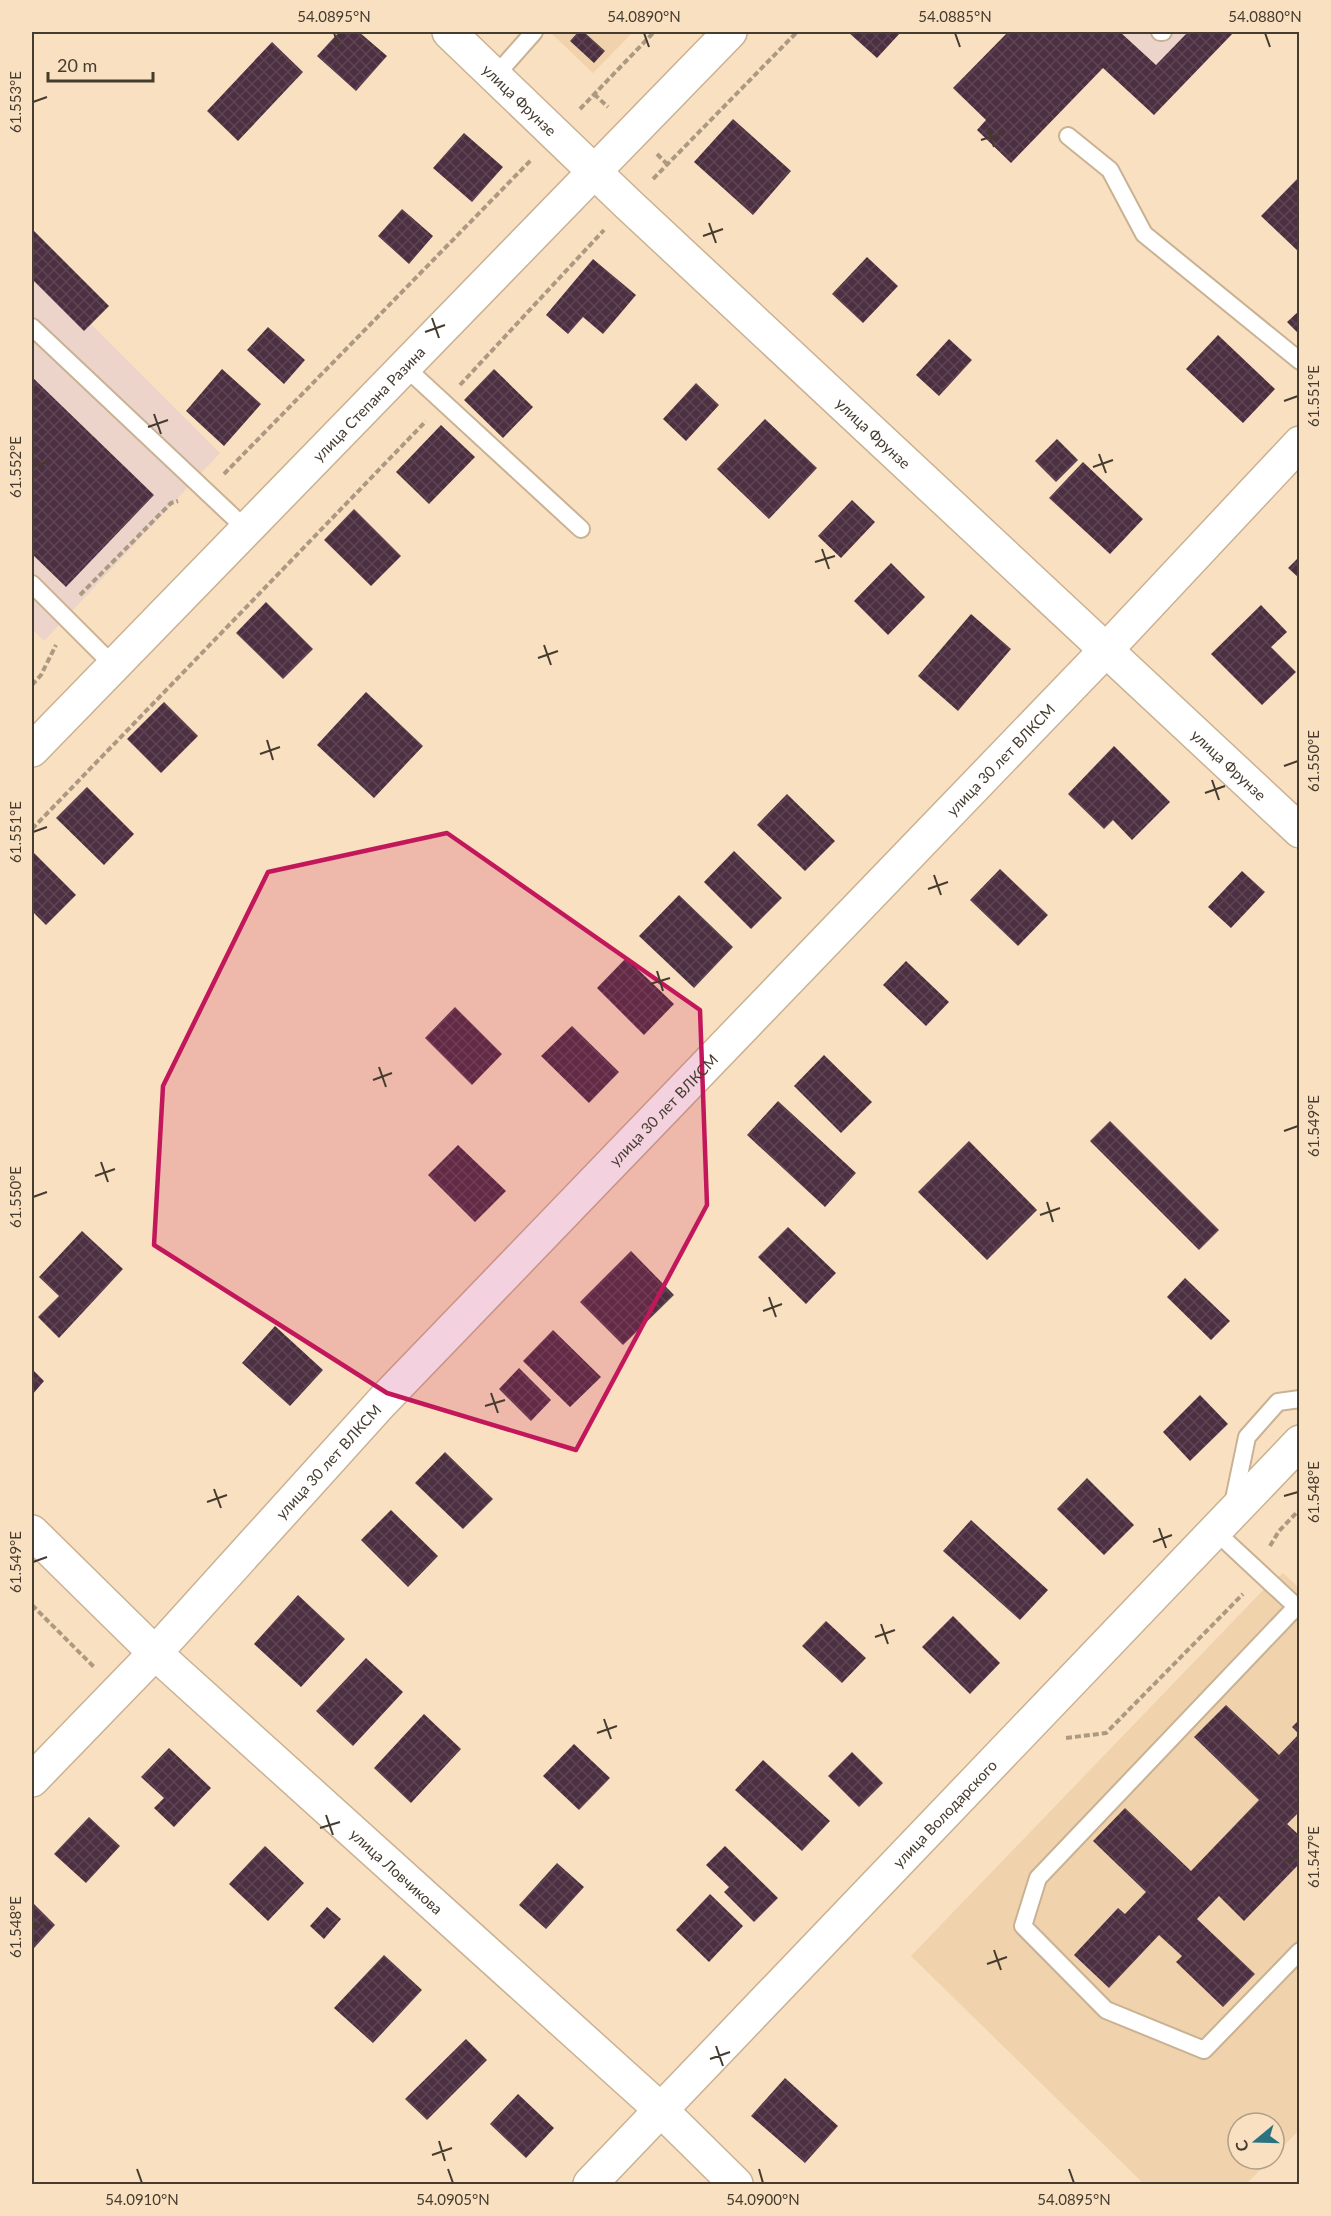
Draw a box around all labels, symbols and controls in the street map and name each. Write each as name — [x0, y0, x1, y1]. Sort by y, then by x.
text: 54.0895°N — [297, 7, 371, 25]
text: 54.0890°N — [607, 7, 681, 25]
text: 54.0885°N — [918, 7, 992, 25]
text: 54.0880°N — [1228, 7, 1302, 25]
scale bar — [48, 45, 153, 83]
text: 20 m — [57, 54, 97, 76]
street label: улица Фрунзе — [479, 60, 560, 140]
text: 61.553°E — [6, 71, 24, 133]
street label: улица Степана Разина — [309, 343, 428, 465]
text: 61.551°E — [1304, 365, 1322, 427]
street label: улица Фрунзе — [832, 394, 915, 472]
text: 61.552°E — [6, 436, 24, 498]
street label: улица 30 лет ВЛКСМ — [943, 700, 1058, 819]
street label: улица Фрунзе — [1188, 725, 1270, 804]
text: 61.550°E — [1304, 730, 1322, 792]
text: 61.551°E — [6, 801, 24, 863]
street label: улица 30 лет ВЛКСМ — [606, 1050, 721, 1169]
text: 61.549°E — [1304, 1095, 1322, 1157]
text: 61.550°E — [6, 1166, 24, 1228]
street label: улица 30 лет ВЛКСМ — [272, 1400, 385, 1522]
text: 61.548°E — [1304, 1461, 1322, 1523]
text: 61.549°E — [6, 1531, 24, 1593]
street label: улица Володарского — [889, 1756, 1000, 1871]
street label: улица Ловчикова — [346, 1825, 447, 1918]
text: 61.547°E — [1304, 1826, 1322, 1888]
text: 61.548°E — [6, 1896, 24, 1958]
north arrow — [1226, 2111, 1286, 2171]
text: С — [1231, 2138, 1252, 2154]
text: 54.0910°N — [105, 2190, 179, 2208]
text: 54.0905°N — [416, 2190, 490, 2208]
text: 54.0900°N — [726, 2190, 800, 2208]
text: 54.0895°N — [1037, 2190, 1111, 2208]

